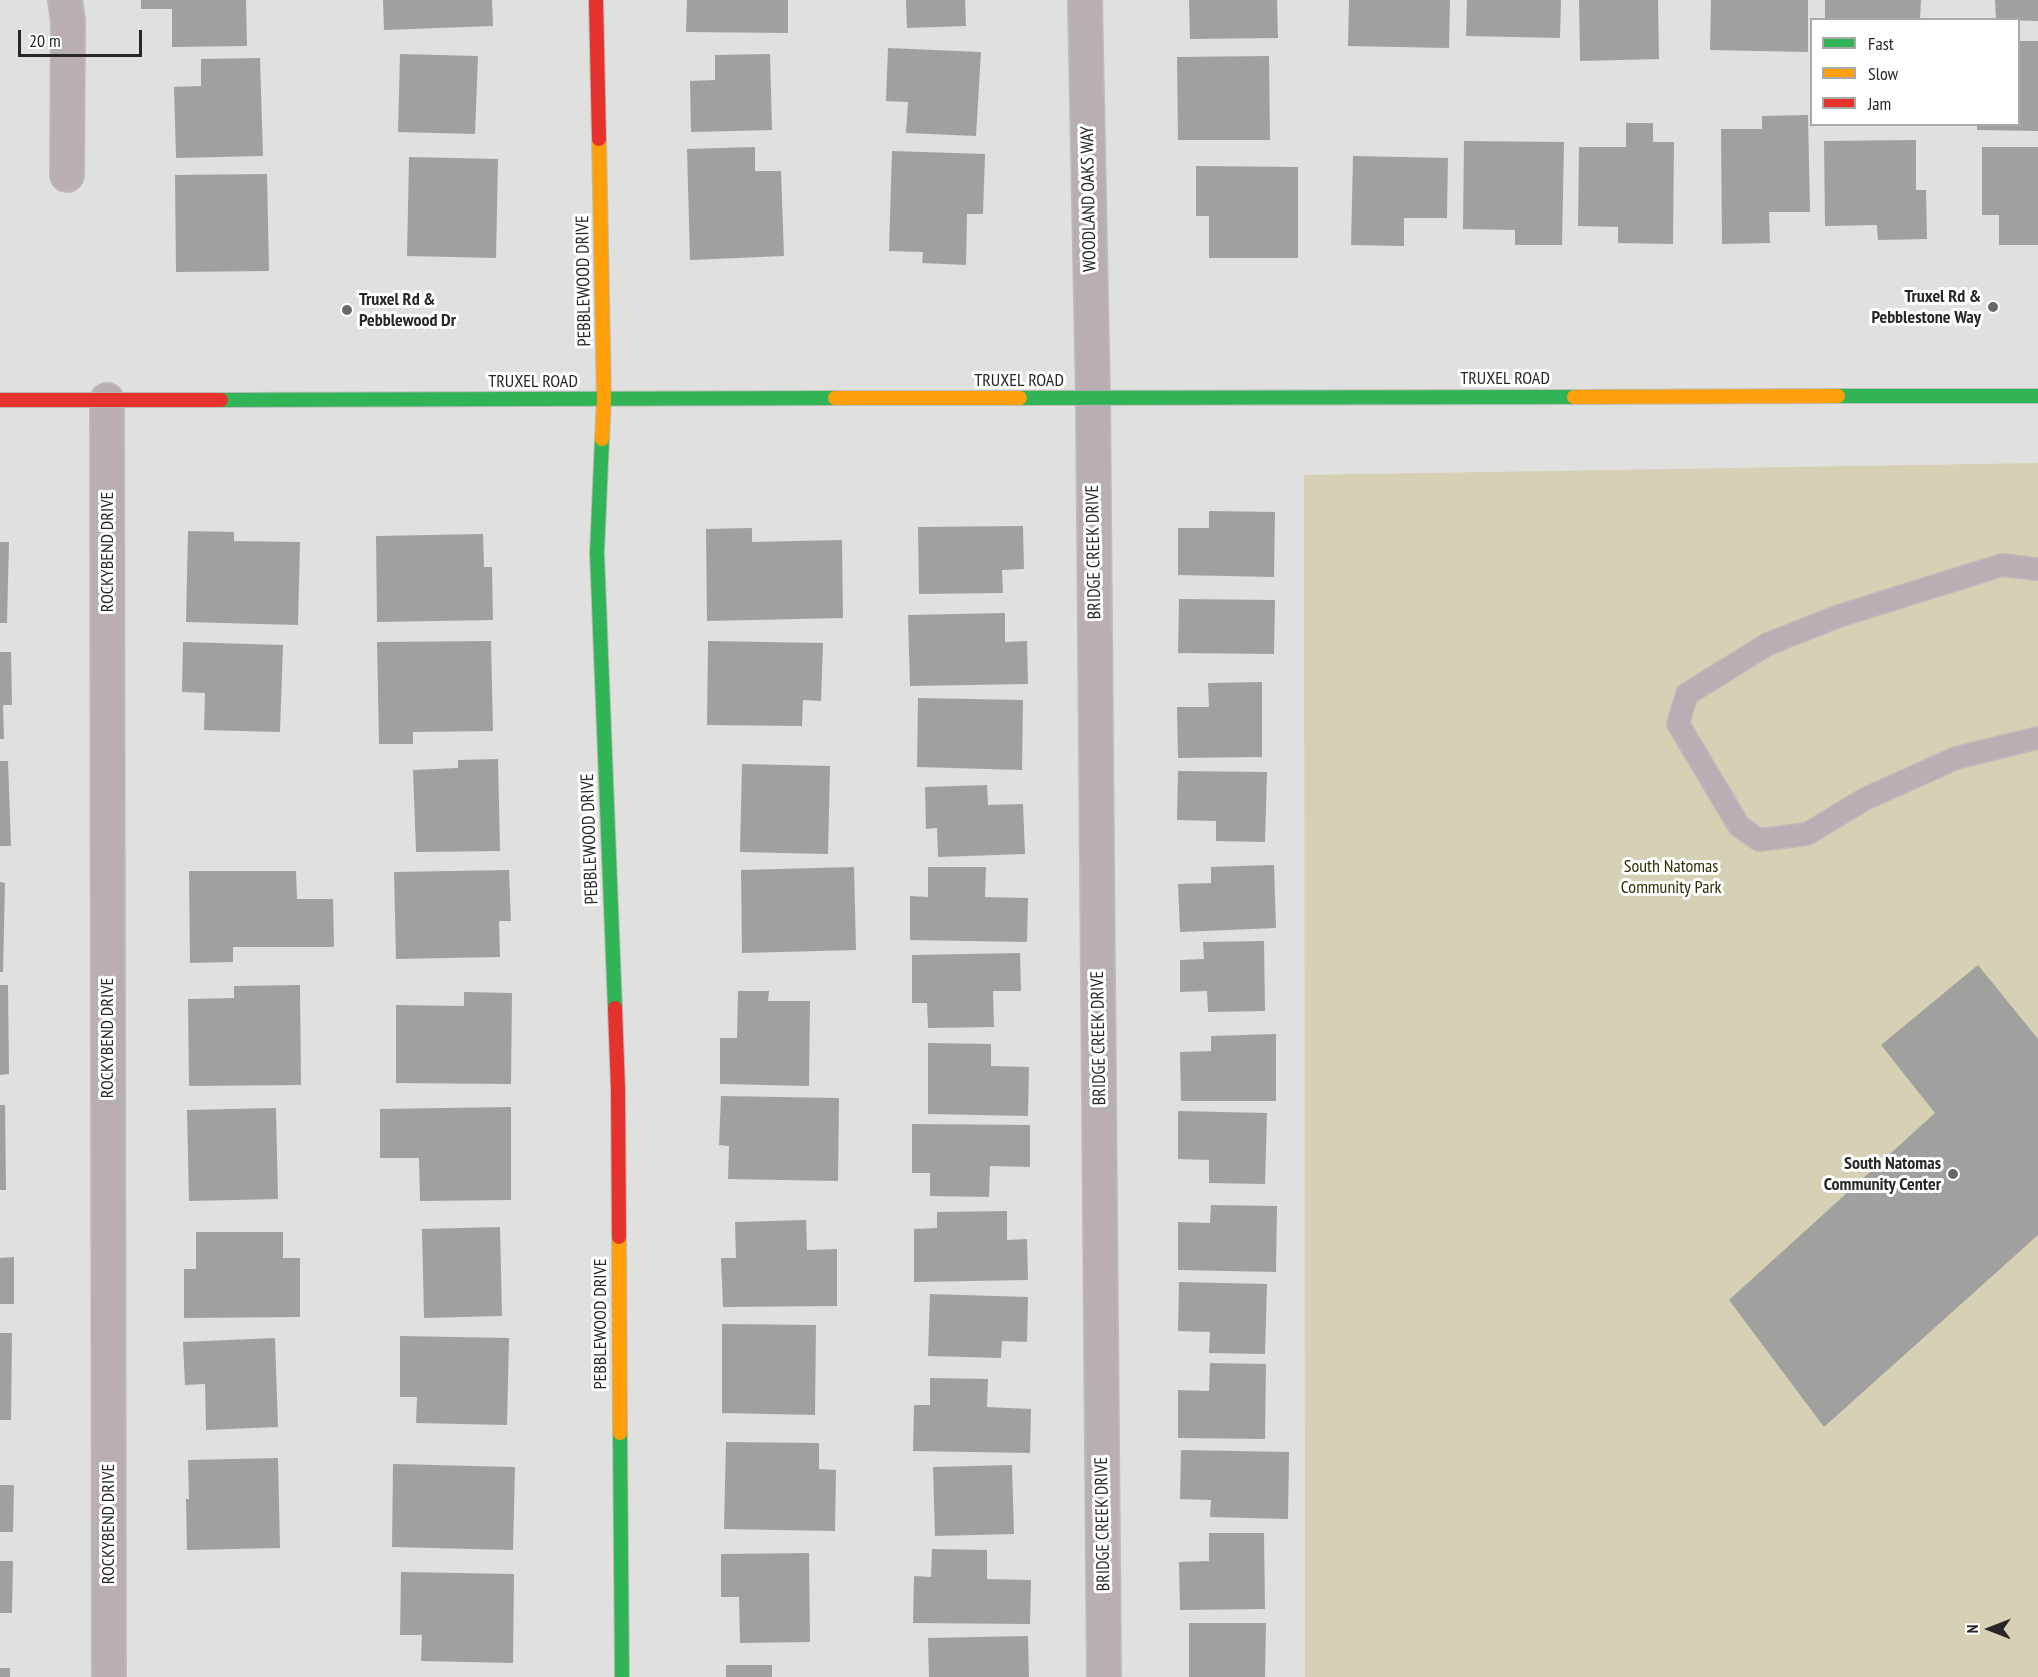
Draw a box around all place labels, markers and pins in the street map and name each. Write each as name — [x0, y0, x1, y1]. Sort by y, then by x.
place label: Truxel Rd & Pebblestone Way — [1871, 286, 1981, 328]
place label: Truxel Rd & Pebblewood Dr — [359, 289, 456, 332]
marker: Truxel Rd & Pebblestone Way — [1986, 300, 2000, 314]
marker: Truxel Rd & Pebblewood Dr — [340, 303, 354, 317]
place label: South Natomas Community Center — [1824, 1153, 1941, 1196]
marker: South Natomas Community Center — [1946, 1167, 1960, 1181]

